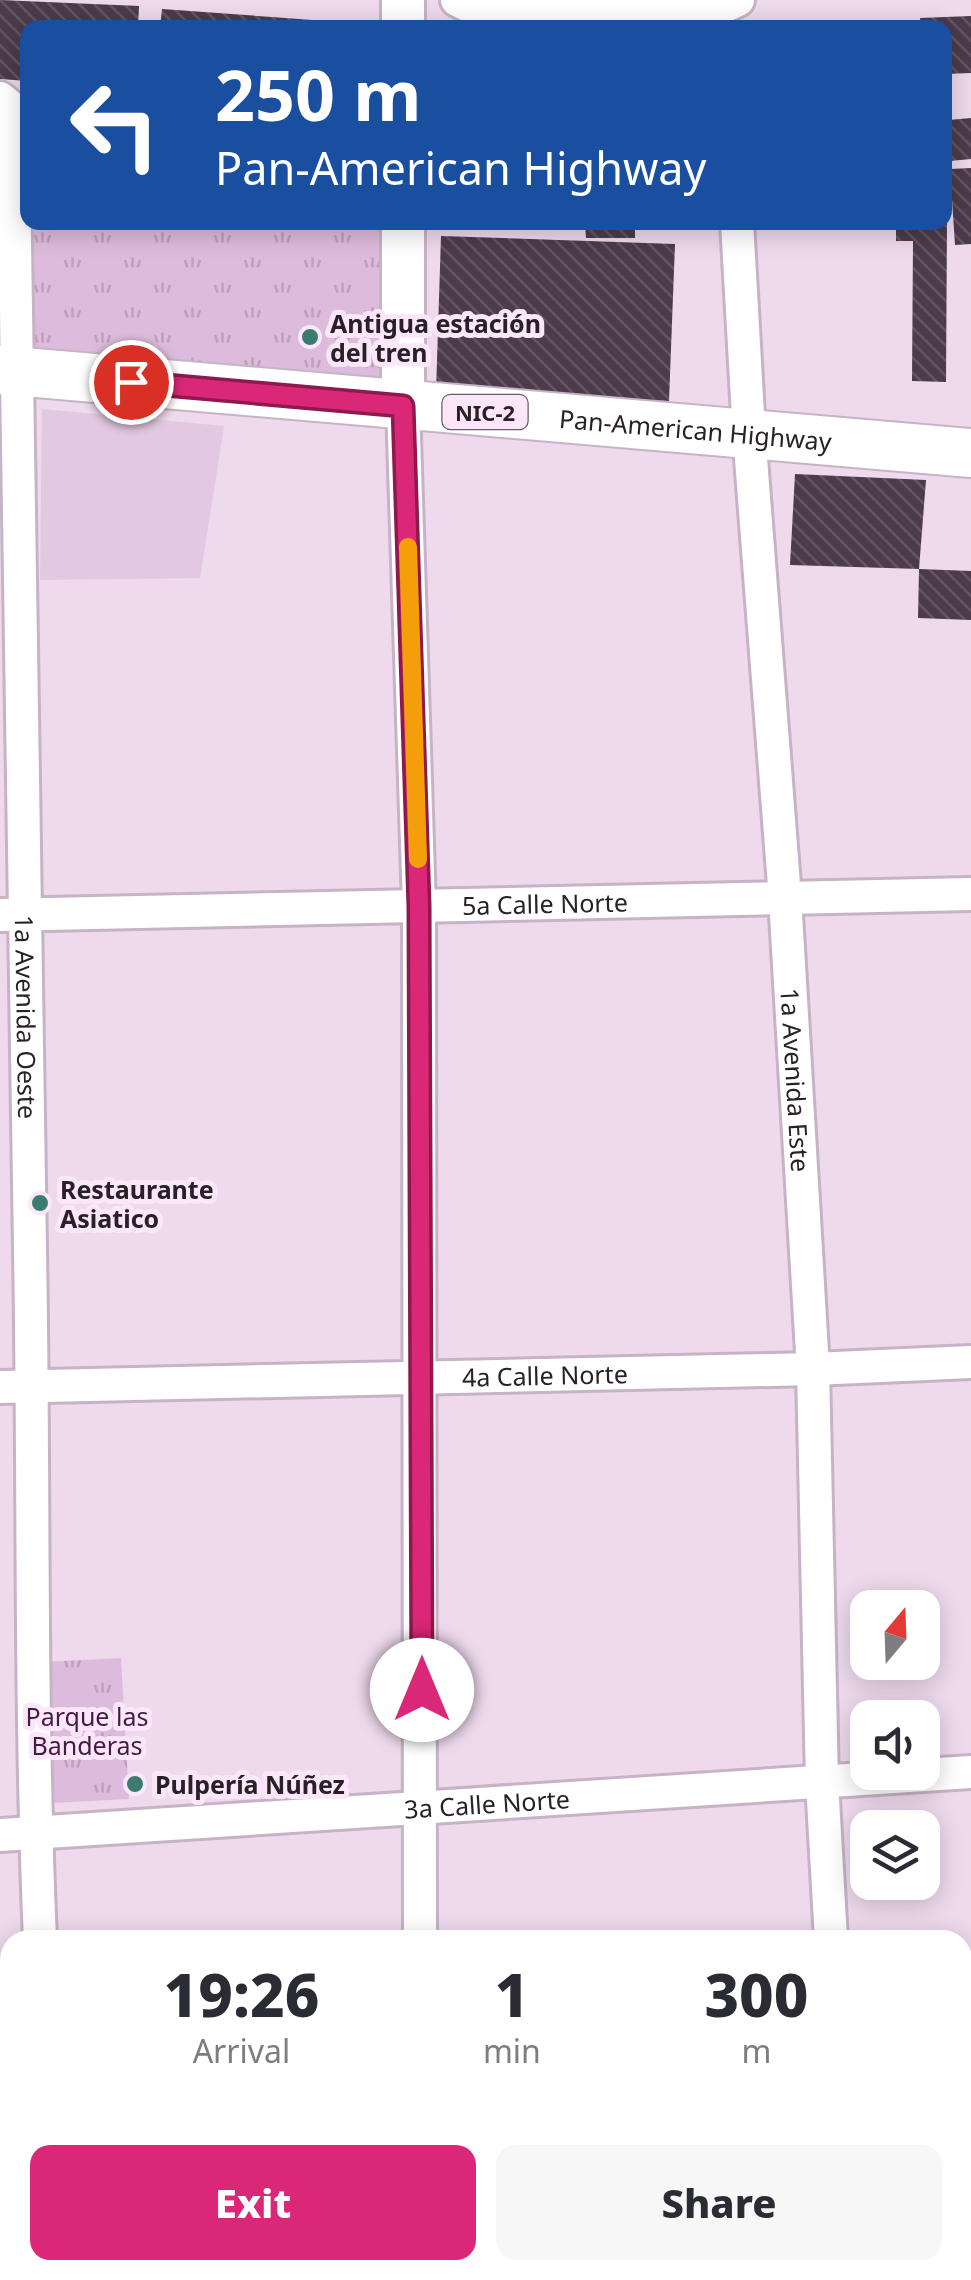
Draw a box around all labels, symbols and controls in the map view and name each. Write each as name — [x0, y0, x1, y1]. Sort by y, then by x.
text: 250 m — [215, 46, 422, 142]
icon: left — [50, 60, 180, 190]
text: Pan-American Highway — [215, 137, 707, 198]
place label: Antigua estación del tren — [330, 306, 541, 369]
marker: Antigua estación del tren — [299, 326, 321, 348]
pin — [89, 340, 174, 425]
icon: arrive — [104, 355, 159, 410]
road number: NIC-2 — [442, 395, 528, 429]
street label: Pan-American Highway — [558, 401, 833, 458]
street label: 5a Calle Norte — [462, 884, 628, 922]
street label: 1a Avenida Oeste — [8, 914, 45, 1119]
street label: 1a Avenida Este — [773, 987, 818, 1173]
place label: Restaurante Asiatico — [60, 1172, 214, 1235]
marker: Restaurante Asiatico — [29, 1192, 51, 1214]
street label: 4a Calle Norte — [462, 1356, 628, 1394]
north arrow — [850, 1590, 940, 1680]
map controls — [850, 1590, 940, 1900]
position arrow — [370, 1638, 474, 1742]
park label: Parque las Banderas — [26, 1699, 148, 1762]
button: sound — [850, 1700, 940, 1790]
place label: Pulpería Núñez — [155, 1767, 345, 1801]
marker: Pulpería Núñez — [124, 1773, 146, 1795]
street label: 3a Calle Norte — [403, 1781, 571, 1826]
button: layers — [850, 1810, 940, 1900]
text: 19:26 — [164, 1953, 319, 2035]
text: 1 — [495, 1953, 529, 2035]
text: 300 — [704, 1953, 808, 2035]
text: Arrival — [193, 2029, 290, 2072]
text: min — [483, 2029, 541, 2072]
text: m — [741, 2029, 771, 2072]
button: Exit — [30, 2145, 476, 2260]
button: Share — [496, 2145, 942, 2260]

